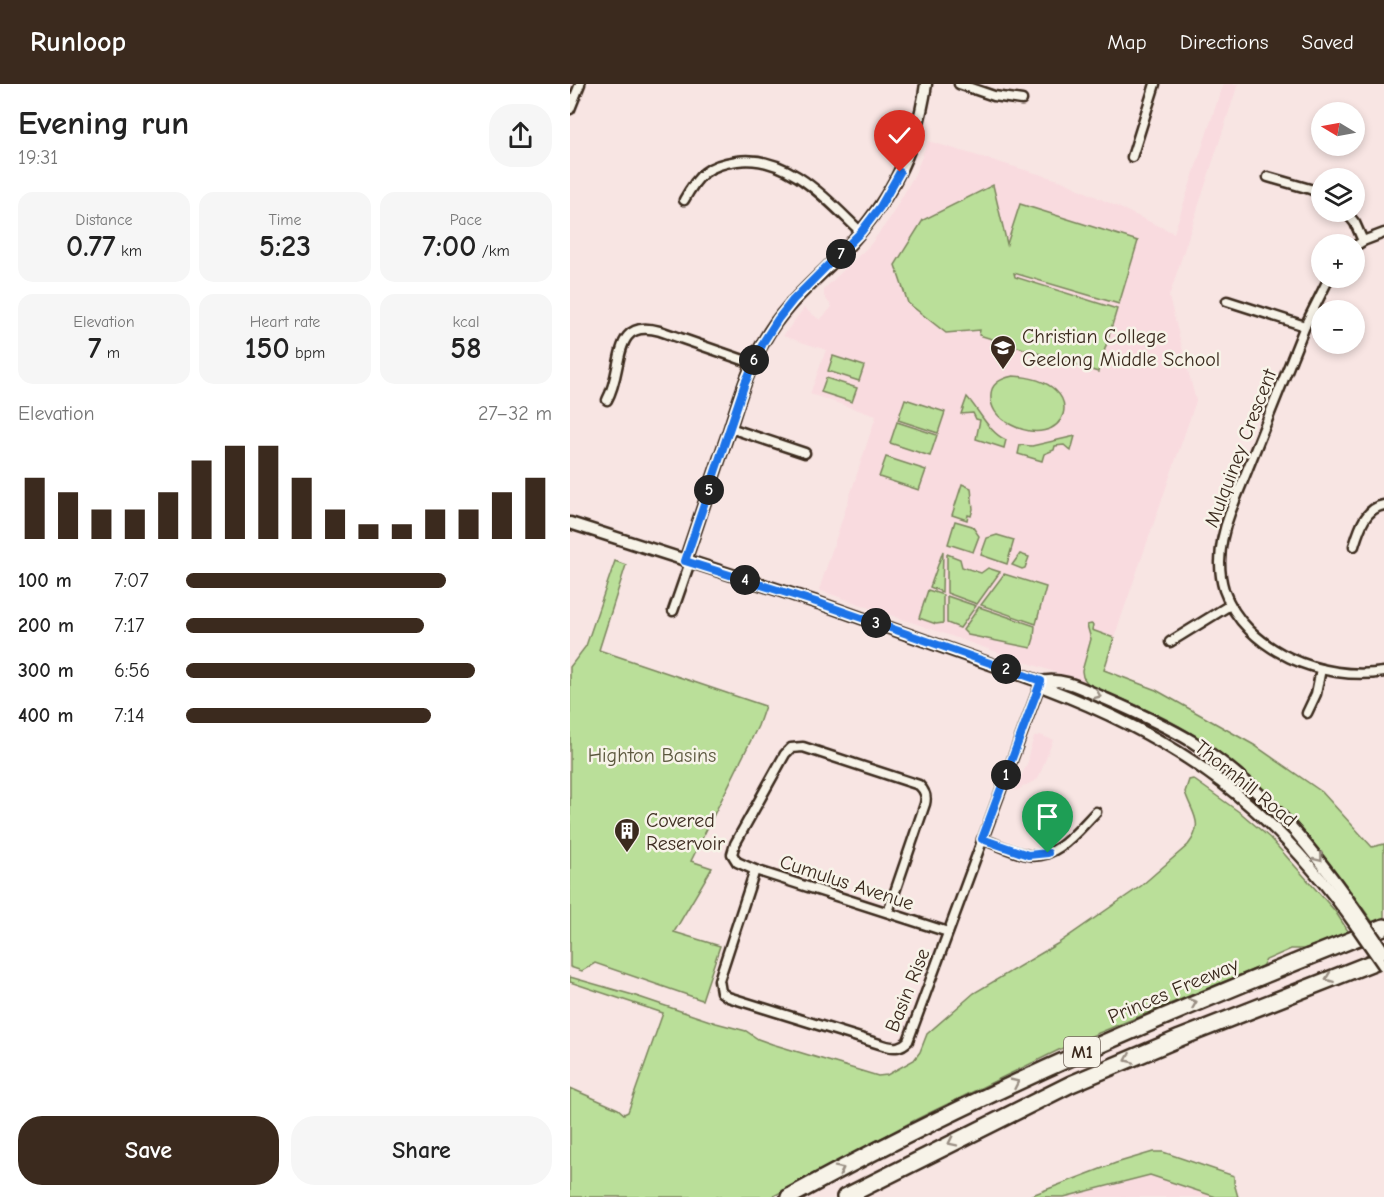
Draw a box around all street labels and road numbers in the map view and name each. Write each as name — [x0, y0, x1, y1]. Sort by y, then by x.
street label: Mulquiney Crescent — [1200, 365, 1282, 531]
street label: Thornhill Road — [1190, 735, 1301, 832]
street label: Cumulus Avenue — [777, 850, 917, 915]
street label: Basin Rise — [880, 945, 935, 1035]
street label: Princes Freeway — [1105, 953, 1242, 1028]
road number: M1 — [1064, 1037, 1100, 1067]

